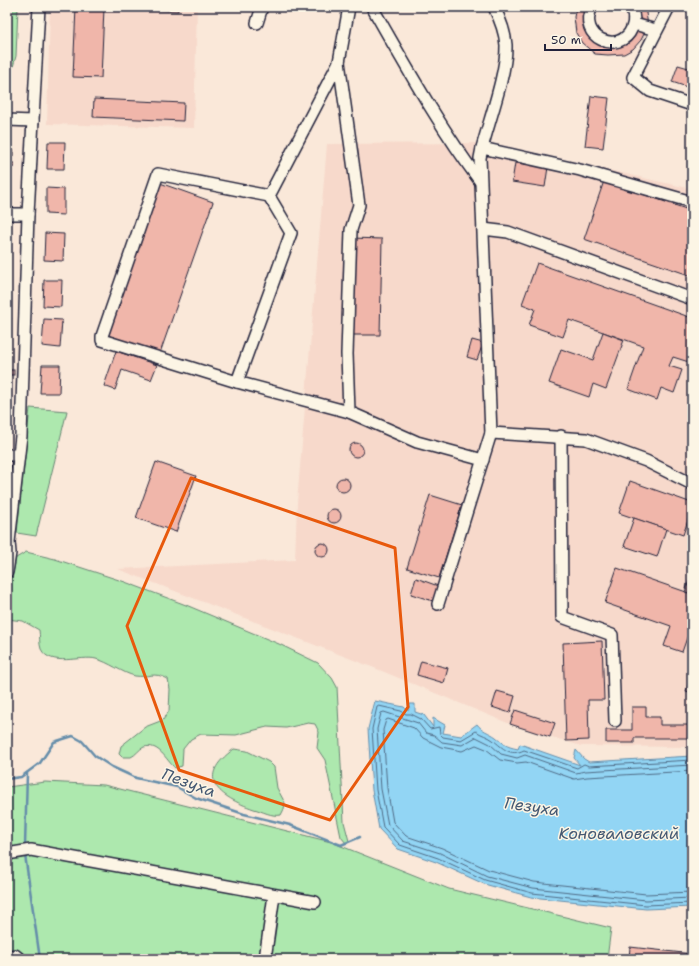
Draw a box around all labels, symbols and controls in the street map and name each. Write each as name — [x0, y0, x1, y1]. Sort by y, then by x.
scale bar — [545, 26, 611, 52]
text: 50 m — [551, 32, 581, 48]
water label: Пезуха — [159, 763, 219, 802]
water label: Пезуха — [503, 792, 561, 821]
water label: Коноваловский — [559, 823, 679, 844]

